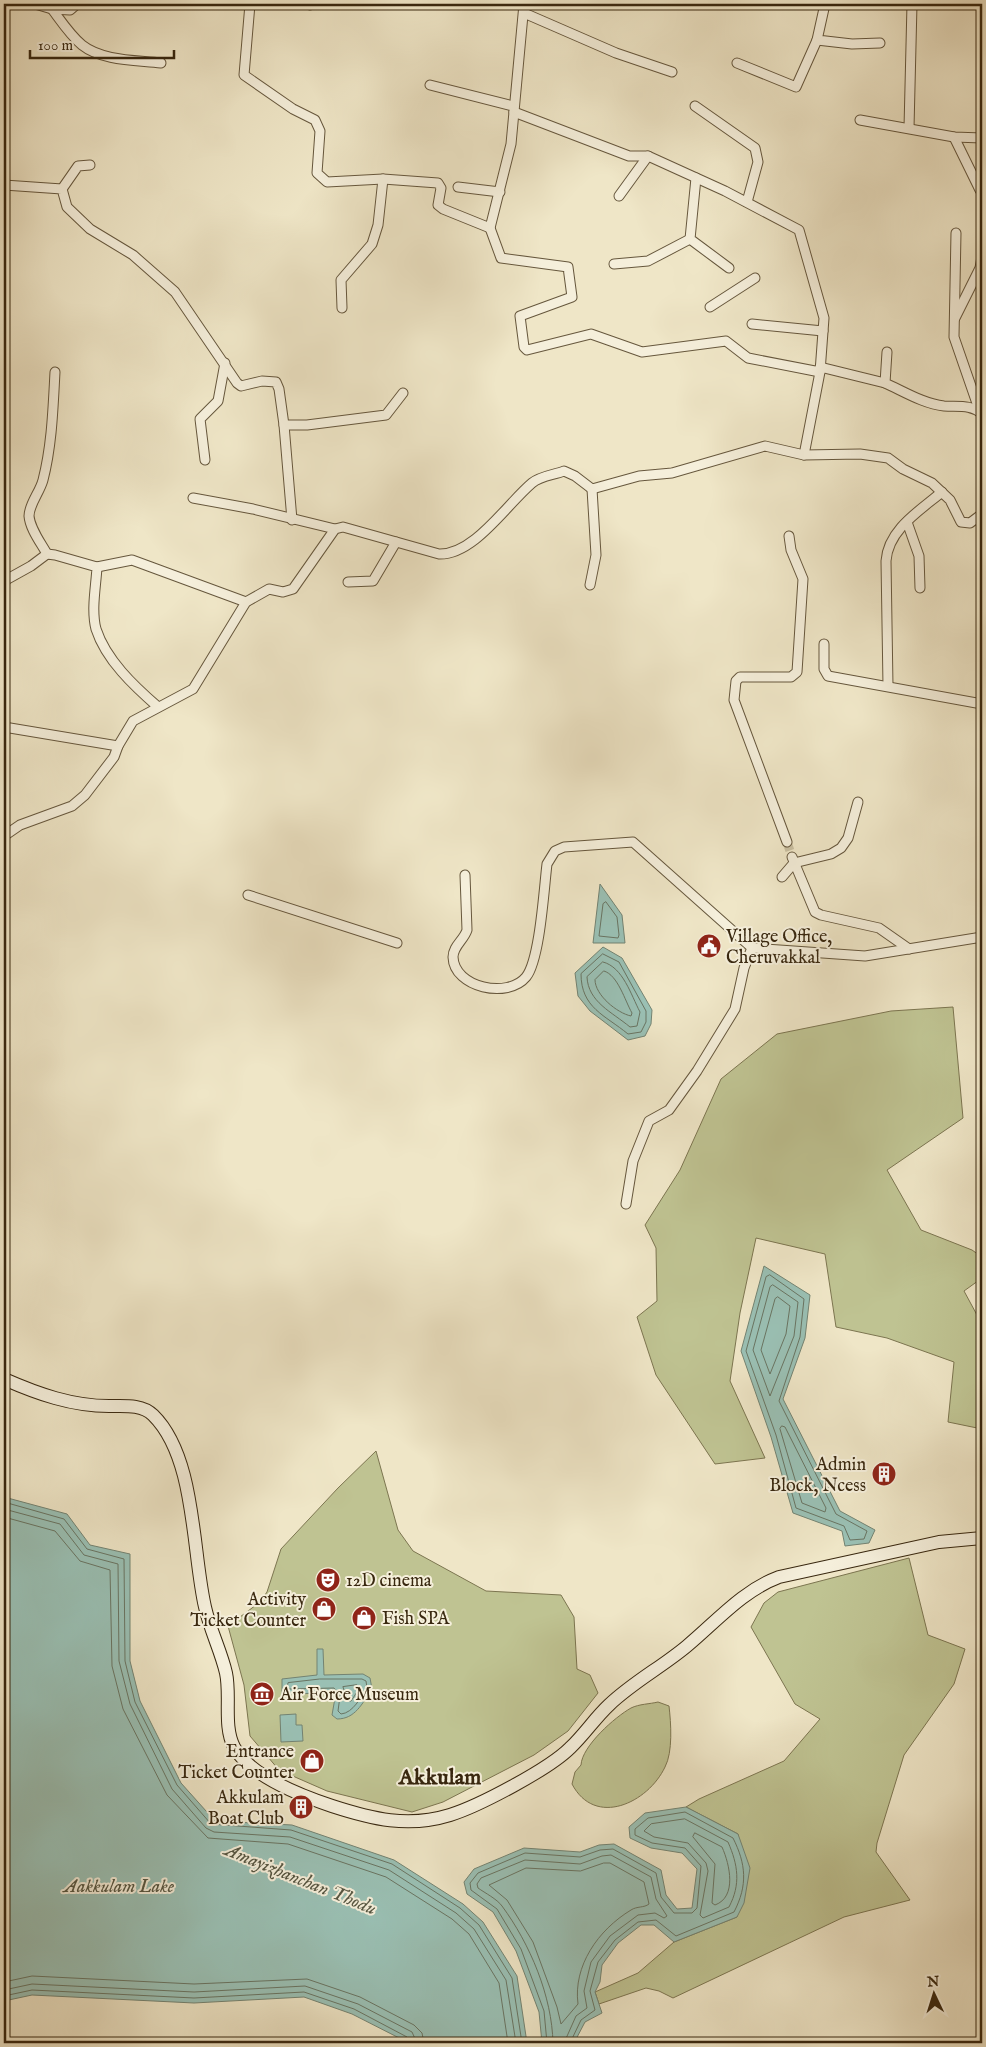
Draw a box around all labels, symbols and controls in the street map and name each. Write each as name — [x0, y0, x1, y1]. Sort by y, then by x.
scale bar — [30, 28, 174, 60]
text: 100 m — [38, 36, 74, 55]
place label: Village Office, Cheruvakkal — [725, 926, 832, 970]
public building icon: Village Office, Cheruvakkal — [696, 933, 722, 959]
place label: Admin Block, Ncess — [769, 1454, 866, 1498]
building icon: Admin Block, Ncess — [871, 1461, 897, 1487]
theatre icon: 12D cinema — [315, 1567, 341, 1593]
place label: 12D cinema — [346, 1570, 432, 1593]
place label: Activity Ticket Counter — [190, 1589, 306, 1633]
shop icon: Activity Ticket Counter — [311, 1596, 337, 1622]
shop icon: Fish SPA — [351, 1605, 377, 1631]
place label: Fish SPA — [382, 1608, 450, 1631]
museum icon: Air Force Museum — [249, 1681, 275, 1707]
place label: Air Force Museum — [279, 1684, 419, 1707]
place label: Entrance Ticket Counter — [178, 1741, 294, 1785]
shop icon: Entrance Ticket Counter — [299, 1748, 325, 1774]
district label: Akkulam — [398, 1764, 481, 1792]
place label: Akkulam Boat Club — [208, 1787, 284, 1831]
building icon: Akkulam Boat Club — [288, 1794, 314, 1820]
water label: Amayizhanchan Thodu — [219, 1838, 380, 1921]
water label: Aakkulam Lake — [62, 1875, 175, 1899]
north arrow — [908, 1970, 958, 2020]
text: N — [925, 1973, 940, 1991]

